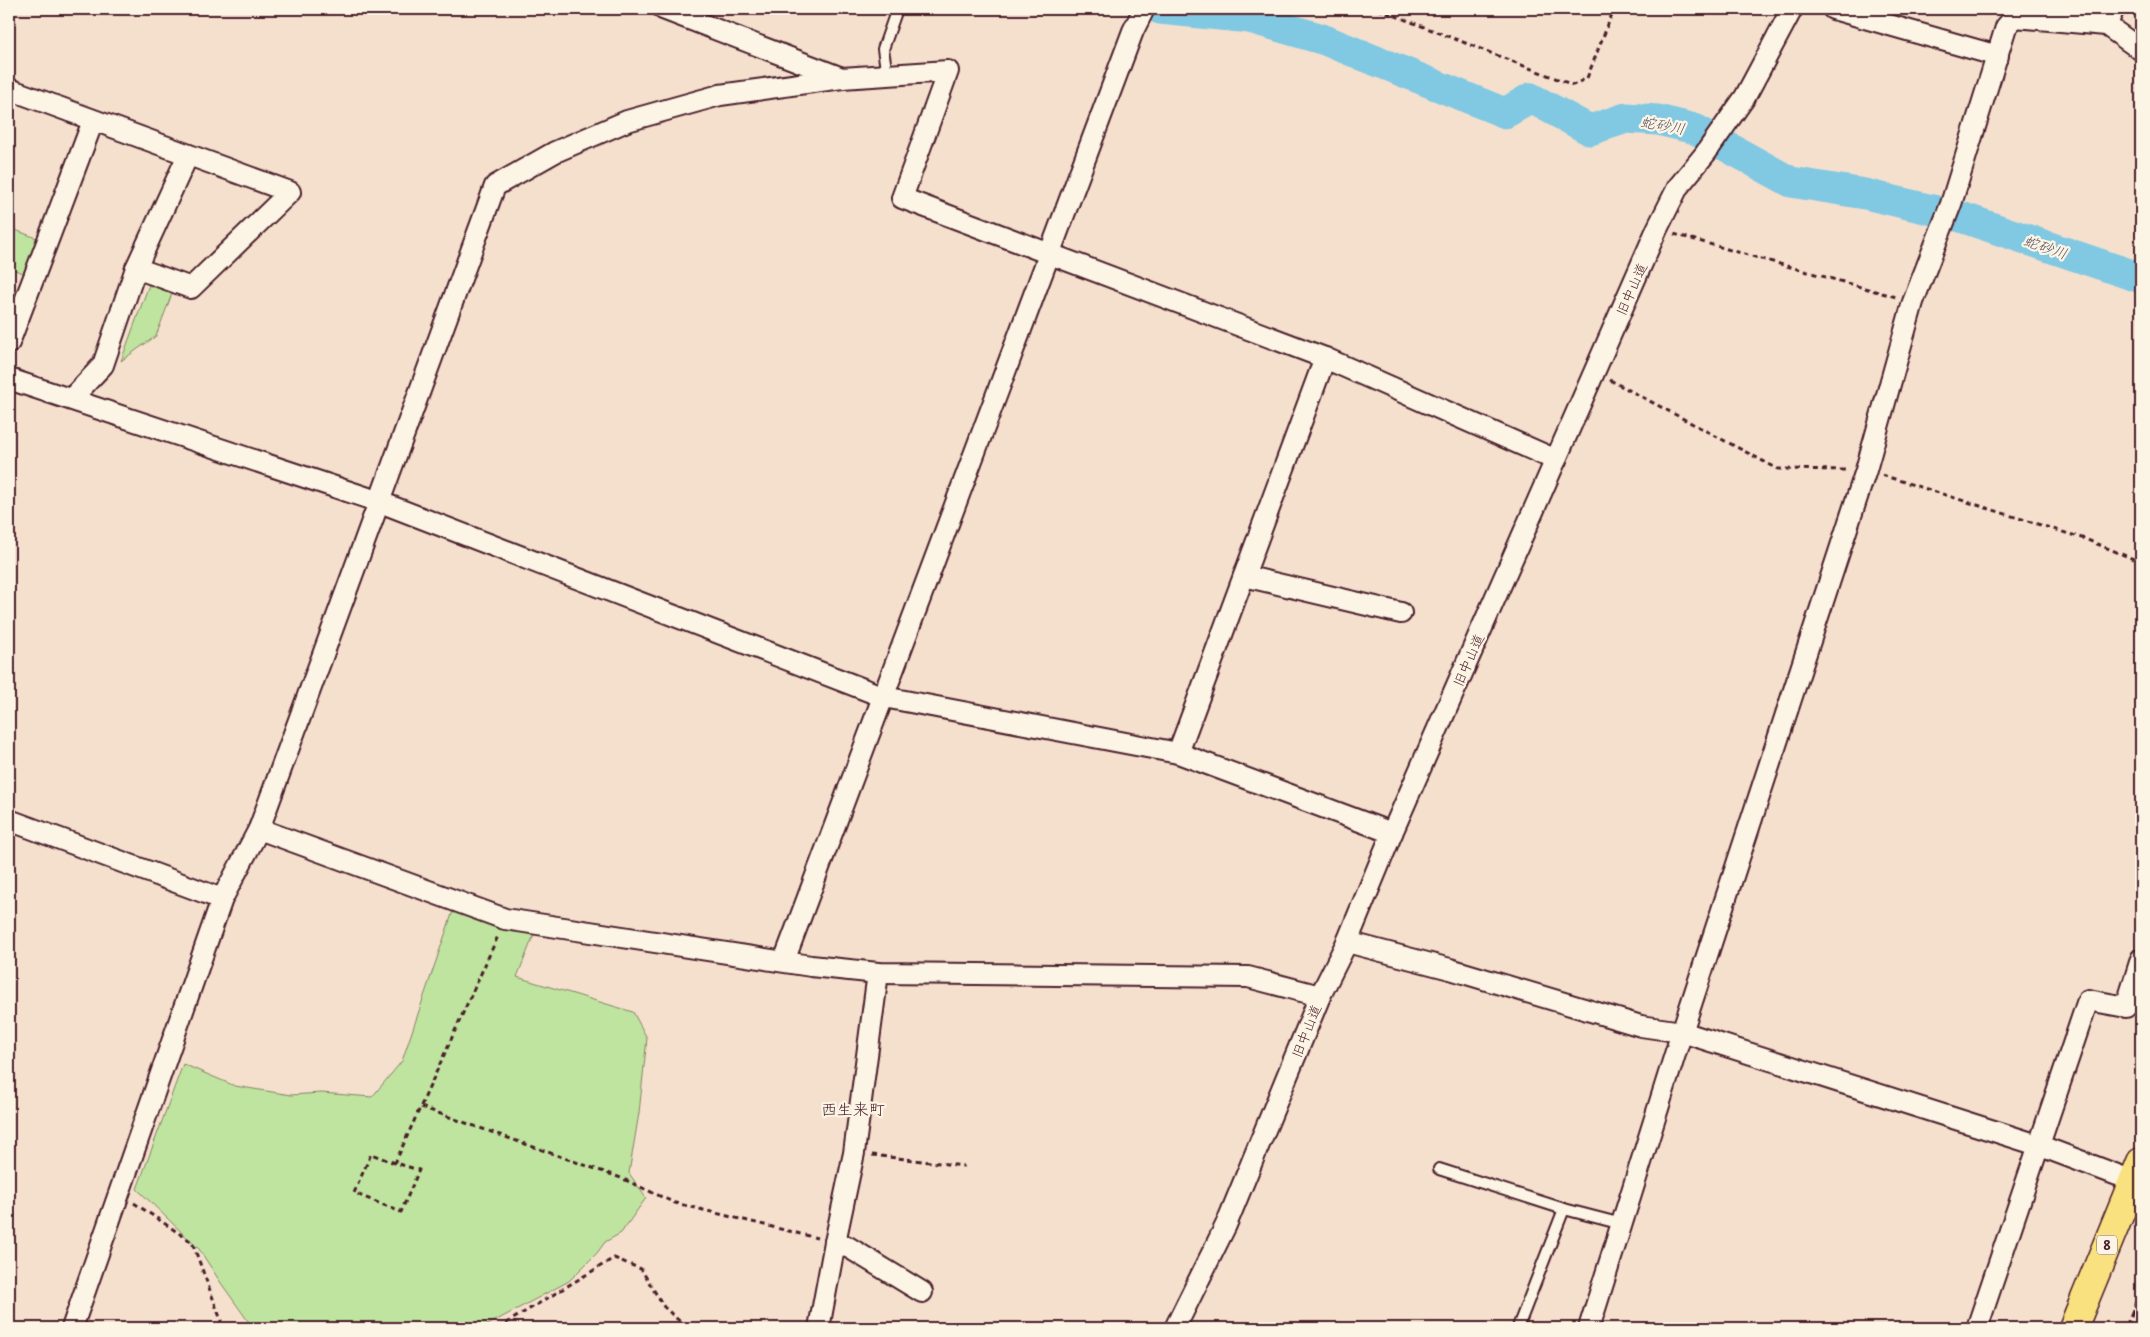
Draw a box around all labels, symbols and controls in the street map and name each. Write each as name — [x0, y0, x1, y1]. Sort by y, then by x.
water label: 蛇砂川 — [1639, 109, 1687, 139]
water label: 蛇砂川 — [2021, 228, 2071, 264]
street label: 旧中山道 — [1610, 259, 1652, 319]
street label: 旧中山道 — [1447, 630, 1489, 690]
street label: 旧中山道 — [1286, 1001, 1326, 1061]
district label: 西生来町 — [821, 1096, 885, 1120]
road number: 8 — [2097, 1236, 2117, 1254]

